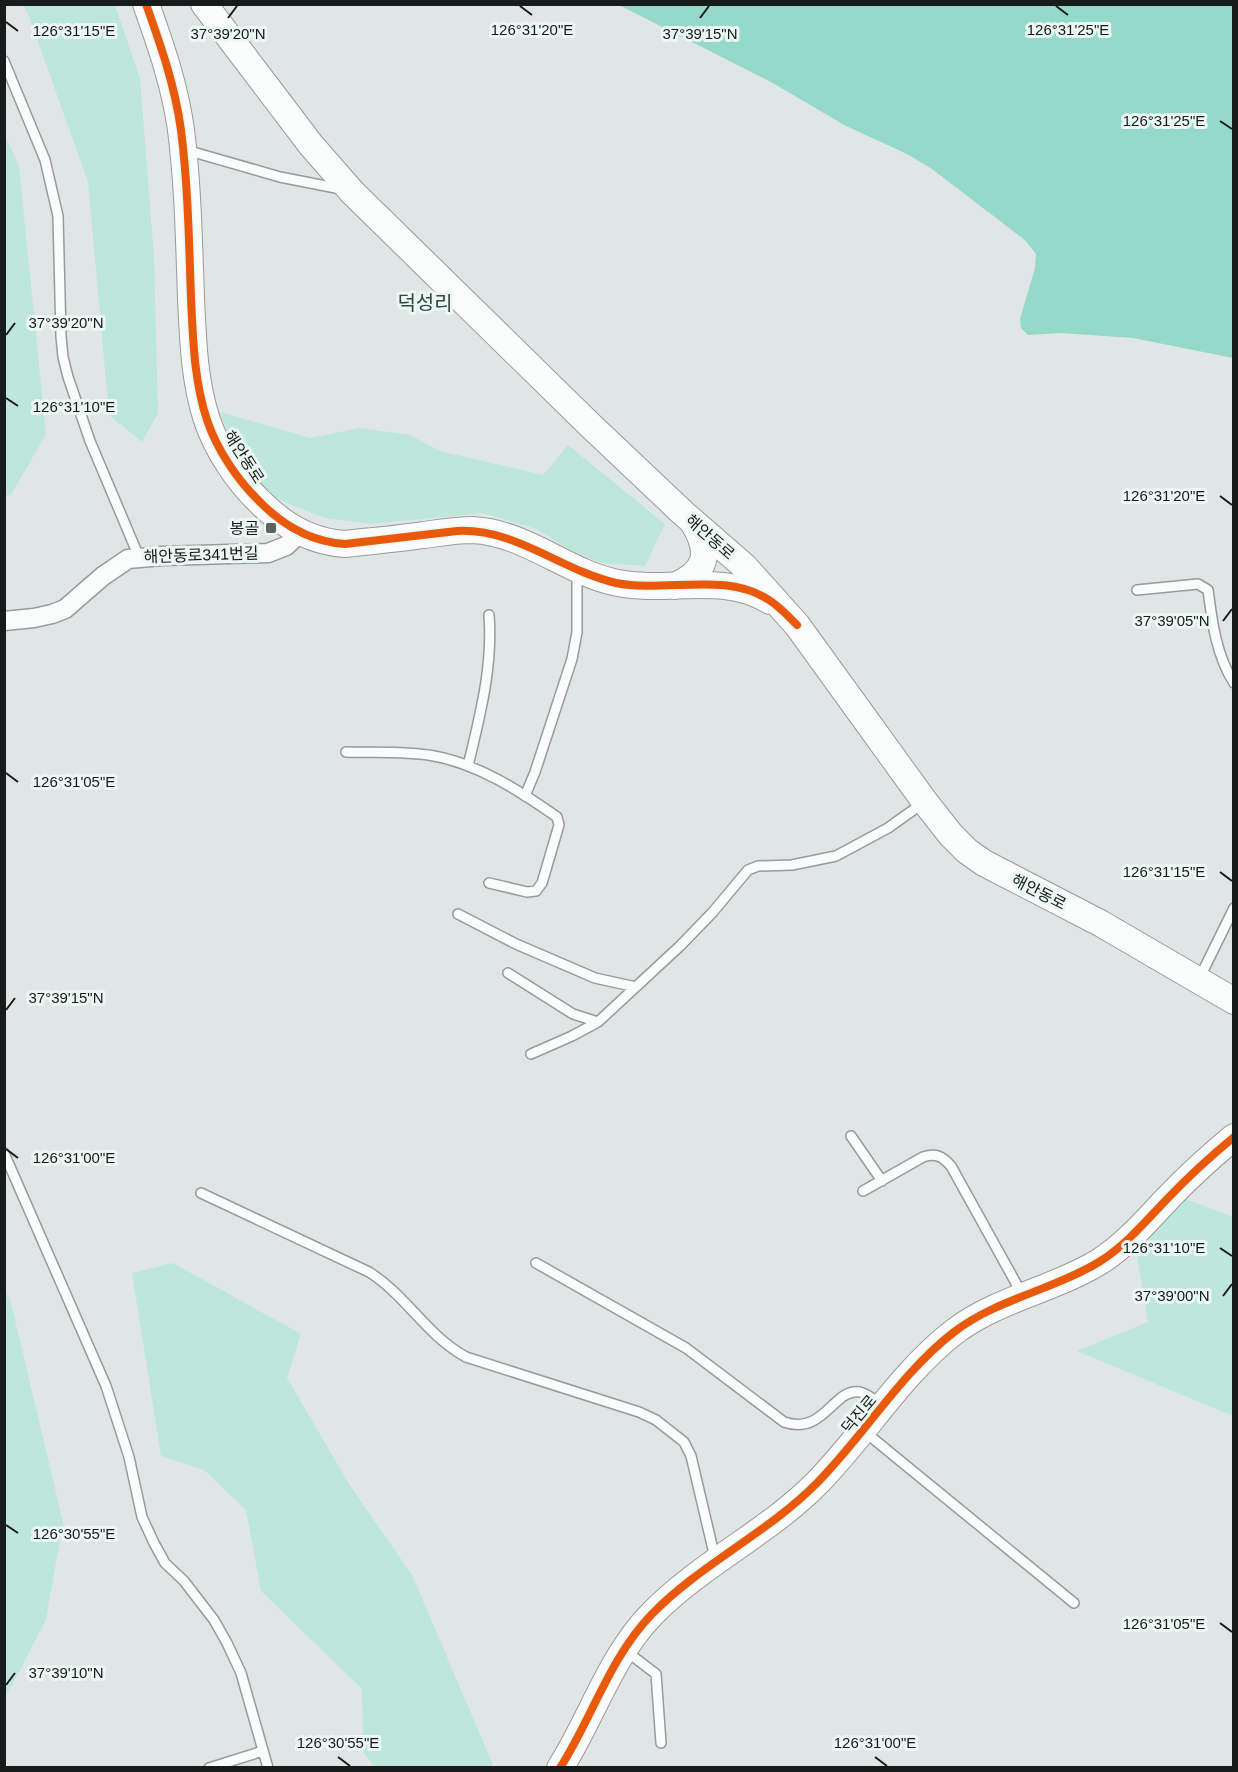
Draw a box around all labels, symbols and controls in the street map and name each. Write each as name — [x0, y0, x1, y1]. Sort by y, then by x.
text: 126°31'20"E — [491, 21, 573, 38]
text: 126°31'25"E — [1027, 21, 1109, 38]
text: 126°31'15"E — [33, 22, 115, 39]
text: 37°39'20"N — [190, 25, 266, 42]
text: 37°39'15"N — [662, 25, 738, 42]
text: 126°31'25"E — [1123, 112, 1205, 129]
district label: 덕성리 — [397, 292, 453, 314]
text: 37°39'20"N — [28, 314, 104, 331]
text: 126°31'10"E — [33, 398, 115, 415]
street label: 해안동로 — [221, 428, 267, 487]
text: 126°31'20"E — [1123, 487, 1205, 504]
street label: 해안동로 — [682, 511, 738, 563]
place label: 봉골 — [230, 520, 259, 537]
marker: 봉골 — [264, 521, 278, 535]
street label: 해안동로341번길 — [143, 544, 259, 566]
text: 37°39'05"N — [1134, 612, 1210, 629]
text: 126°31'05"E — [33, 773, 115, 790]
text: 126°31'15"E — [1123, 863, 1205, 880]
street label: 해안동로 — [1009, 871, 1069, 913]
text: 37°39'15"N — [28, 989, 104, 1006]
text: 126°31'00"E — [33, 1149, 115, 1166]
text: 126°31'10"E — [1123, 1239, 1205, 1256]
text: 37°39'00"N — [1134, 1287, 1210, 1304]
street label: 덕진로 — [838, 1391, 880, 1436]
text: 126°30'55"E — [33, 1525, 115, 1542]
text: 126°31'05"E — [1123, 1615, 1205, 1632]
text: 37°39'10"N — [28, 1664, 104, 1681]
text: 126°30'55"E — [297, 1734, 379, 1751]
text: 126°31'00"E — [834, 1734, 916, 1751]

